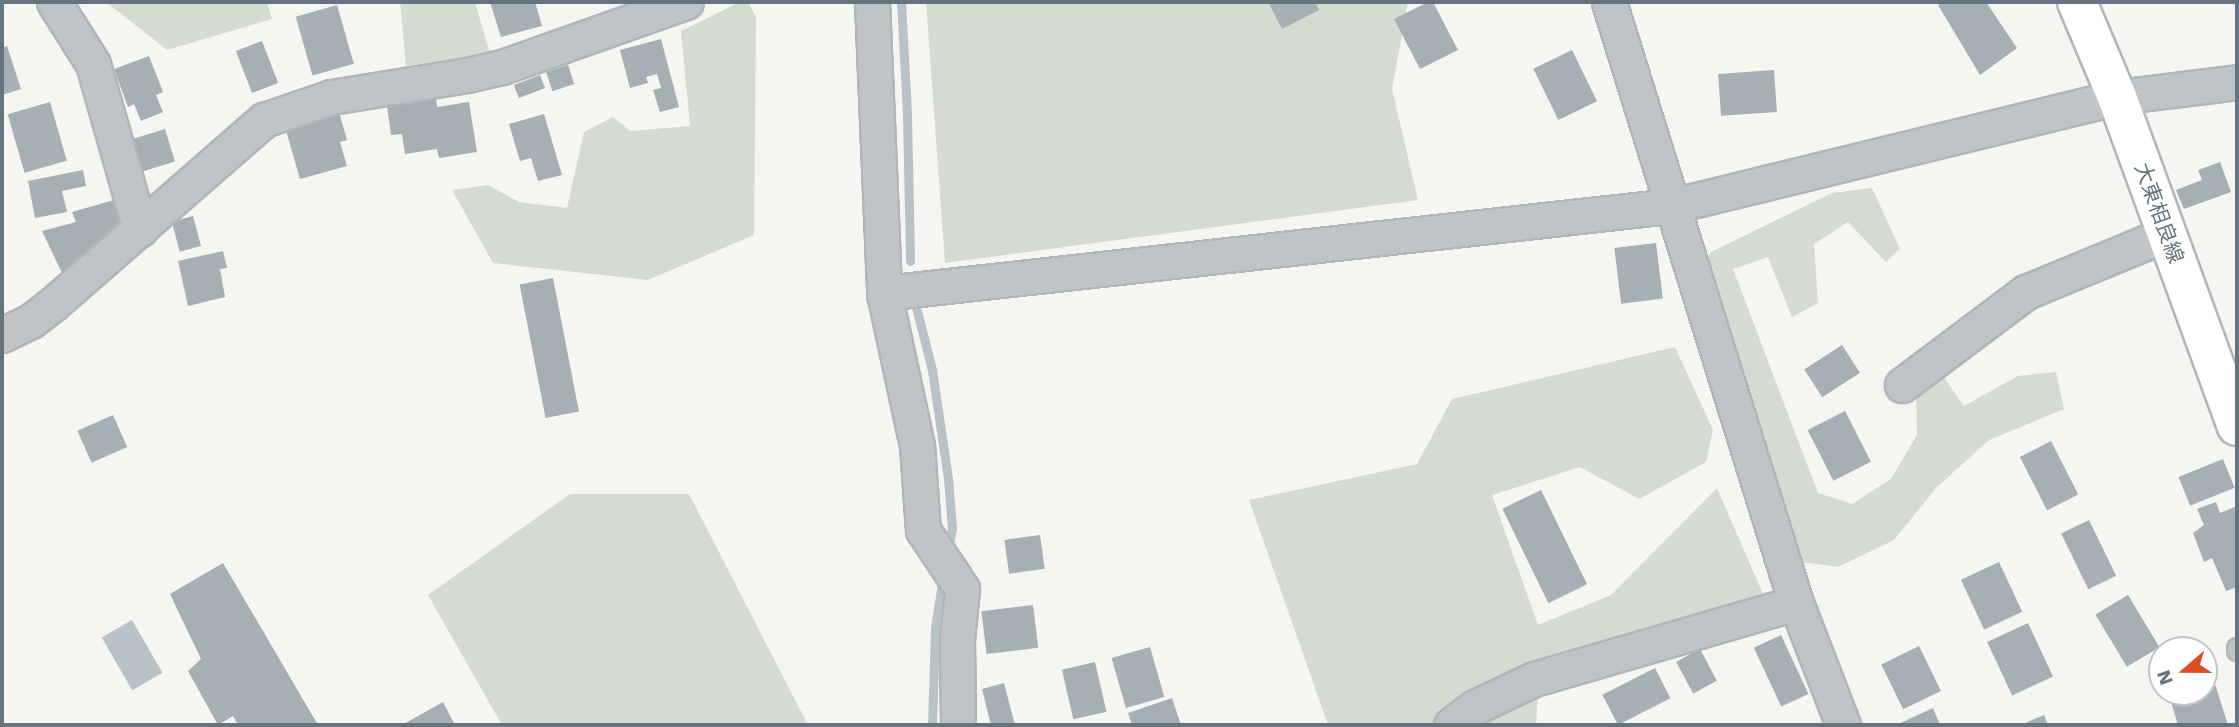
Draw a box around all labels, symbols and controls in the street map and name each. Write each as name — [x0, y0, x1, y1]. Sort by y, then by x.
street label: 大東相良線 — [2129, 159, 2189, 267]
north arrow — [2148, 636, 2218, 706]
text: N — [2151, 667, 2178, 688]

